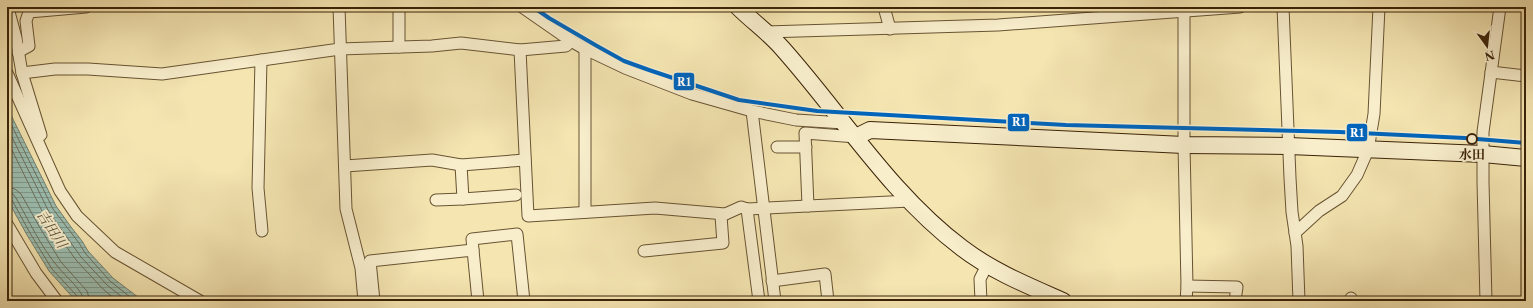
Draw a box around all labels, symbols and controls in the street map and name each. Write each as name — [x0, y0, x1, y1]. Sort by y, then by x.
north arrow — [1467, 26, 1507, 66]
text: N — [1483, 48, 1496, 64]
line badge: R1 — [673, 72, 695, 91]
text: R1 — [677, 75, 691, 89]
line badge: R1 — [1007, 113, 1030, 132]
text: R1 — [1012, 115, 1026, 129]
line badge: R1 — [1346, 123, 1368, 142]
text: R1 — [1350, 126, 1364, 140]
marker: 水田 — [1466, 133, 1478, 145]
place label: 水田 — [1459, 146, 1485, 162]
water label: 吉田川 — [33, 206, 72, 253]

